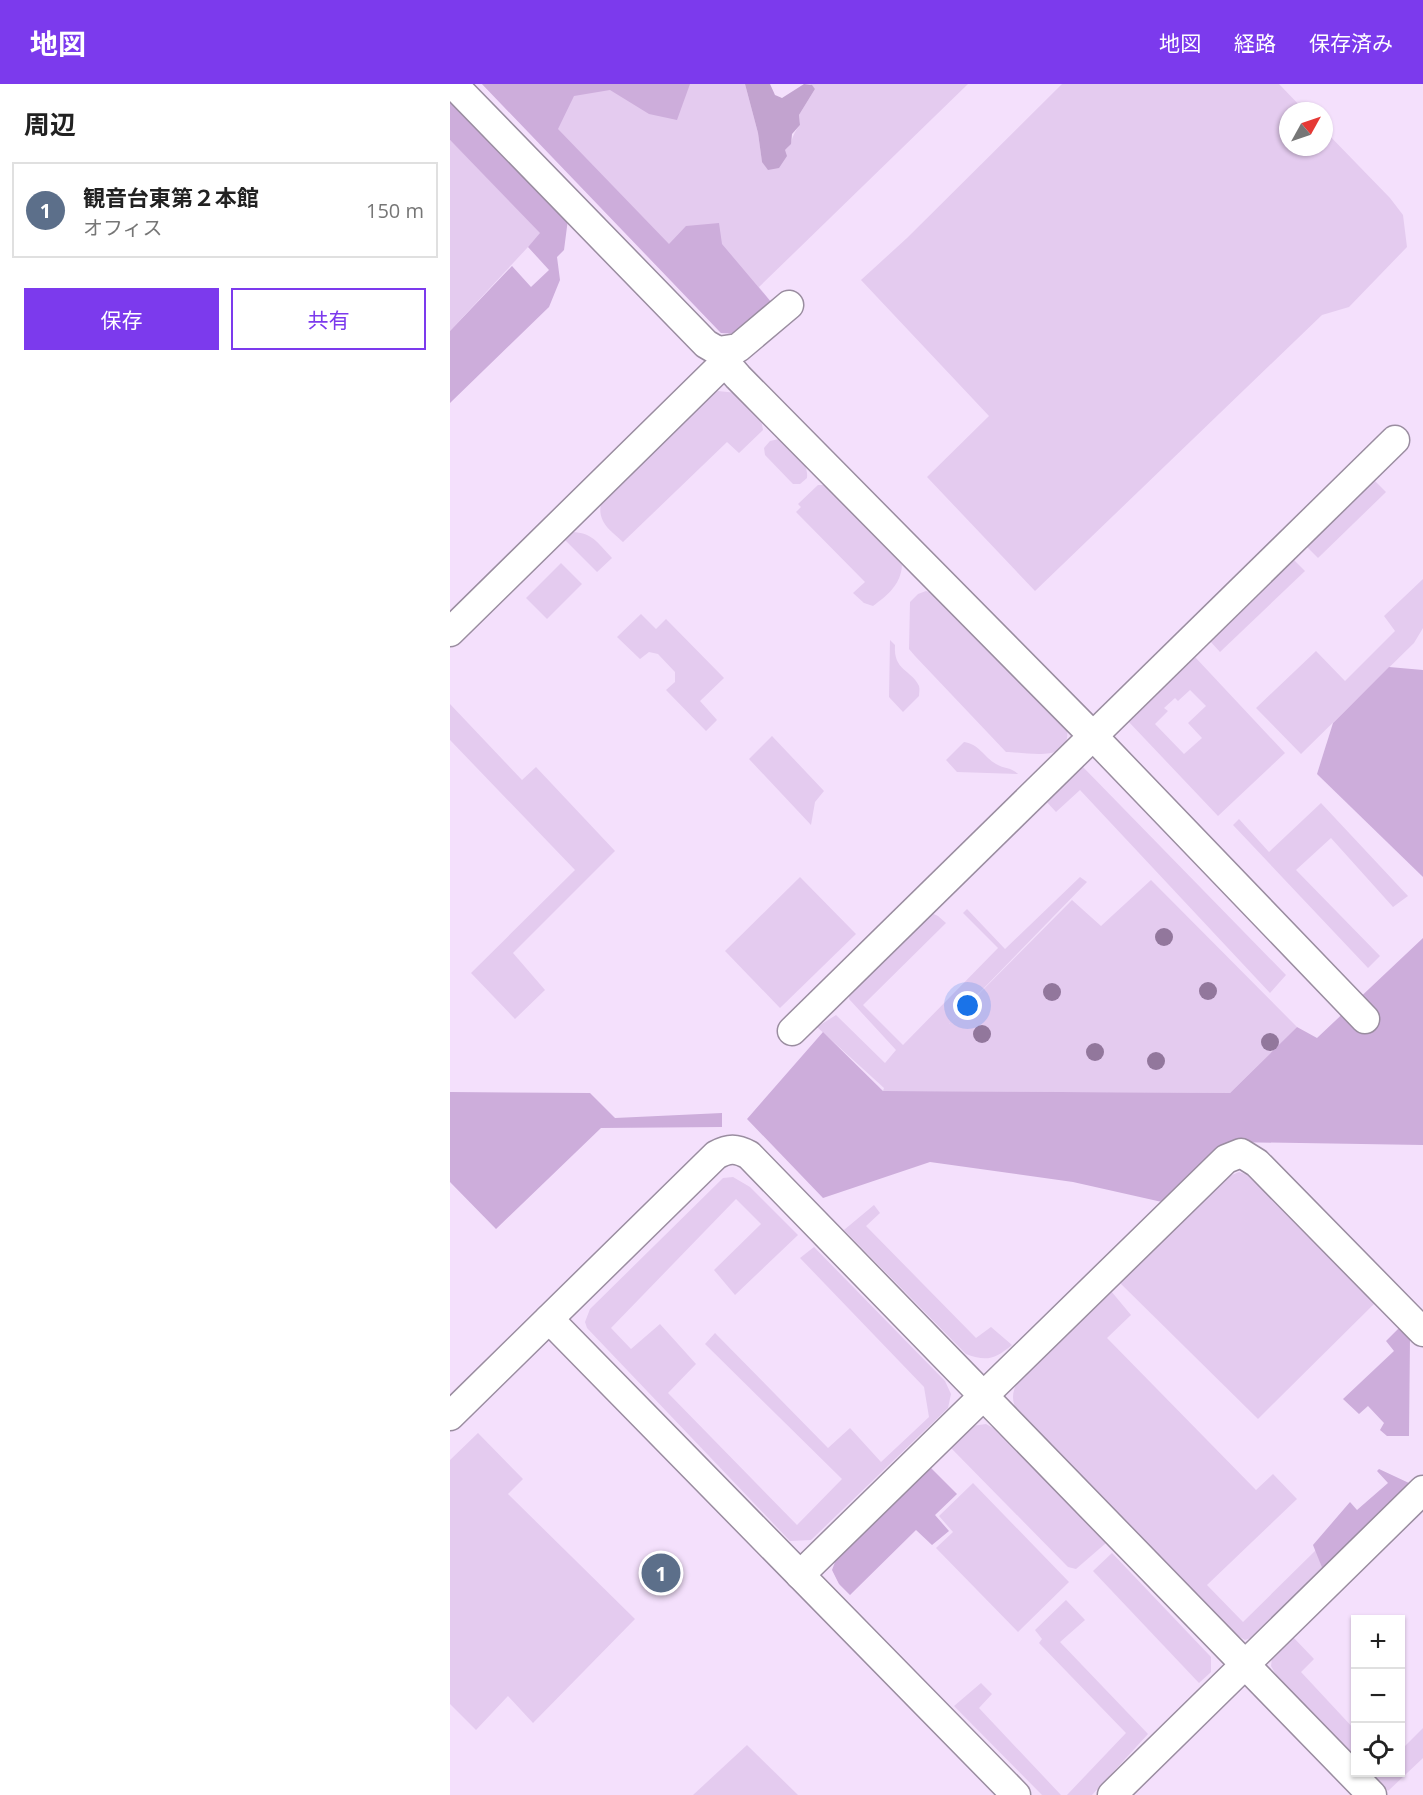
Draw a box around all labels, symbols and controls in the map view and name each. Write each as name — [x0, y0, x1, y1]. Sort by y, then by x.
text: 地図 — [30, 24, 86, 62]
text: 地図 — [1159, 29, 1201, 57]
text: 経路 — [1234, 29, 1276, 57]
text: 保存済み — [1309, 29, 1393, 57]
north arrow — [1279, 102, 1333, 156]
text: 周辺 — [24, 106, 76, 142]
text: 観音台東第２本館 — [83, 182, 259, 212]
text: 1 — [40, 197, 51, 224]
text: 150 m — [366, 197, 424, 224]
text: オフィス — [83, 214, 163, 241]
button: 保存 — [24, 288, 219, 350]
button: 共有 — [231, 288, 426, 350]
your location — [953, 991, 982, 1020]
pin: 1 — [642, 1550, 680, 1596]
map controls — [1351, 1615, 1405, 1777]
button: + — [1351, 1615, 1405, 1669]
button: − — [1351, 1669, 1405, 1723]
button: locate — [1351, 1723, 1405, 1777]

